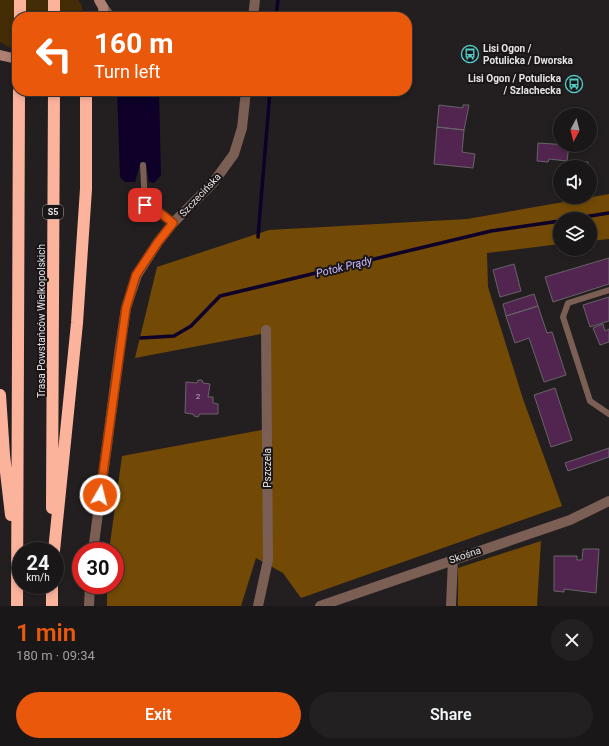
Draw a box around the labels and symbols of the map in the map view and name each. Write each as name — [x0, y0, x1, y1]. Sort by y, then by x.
place label: Lisi Ogon / Potulicka / Dworska — [483, 43, 574, 66]
bus stop icon: Lisi Ogon / Potulicka / Dworska — [460, 44, 480, 64]
place label: Lisi Ogon / Potulicka / Szlachecka — [468, 73, 562, 96]
bus stop icon: Lisi Ogon / Potulicka / Szlachecka — [564, 74, 584, 94]
north arrow — [553, 108, 597, 152]
street label: Szczecińska — [177, 171, 223, 219]
pin — [128, 188, 162, 222]
road number: S5 — [43, 205, 63, 219]
street label: Trasa Powstańców Wielkopolskich — [36, 244, 47, 398]
water label: Potok Prądy — [315, 254, 374, 280]
house number: 2 — [196, 392, 201, 401]
street label: Pszczela — [262, 448, 273, 488]
position arrow — [79, 474, 121, 516]
speed limit sign: 30 — [72, 542, 124, 594]
street label: Skośna — [448, 544, 482, 566]

